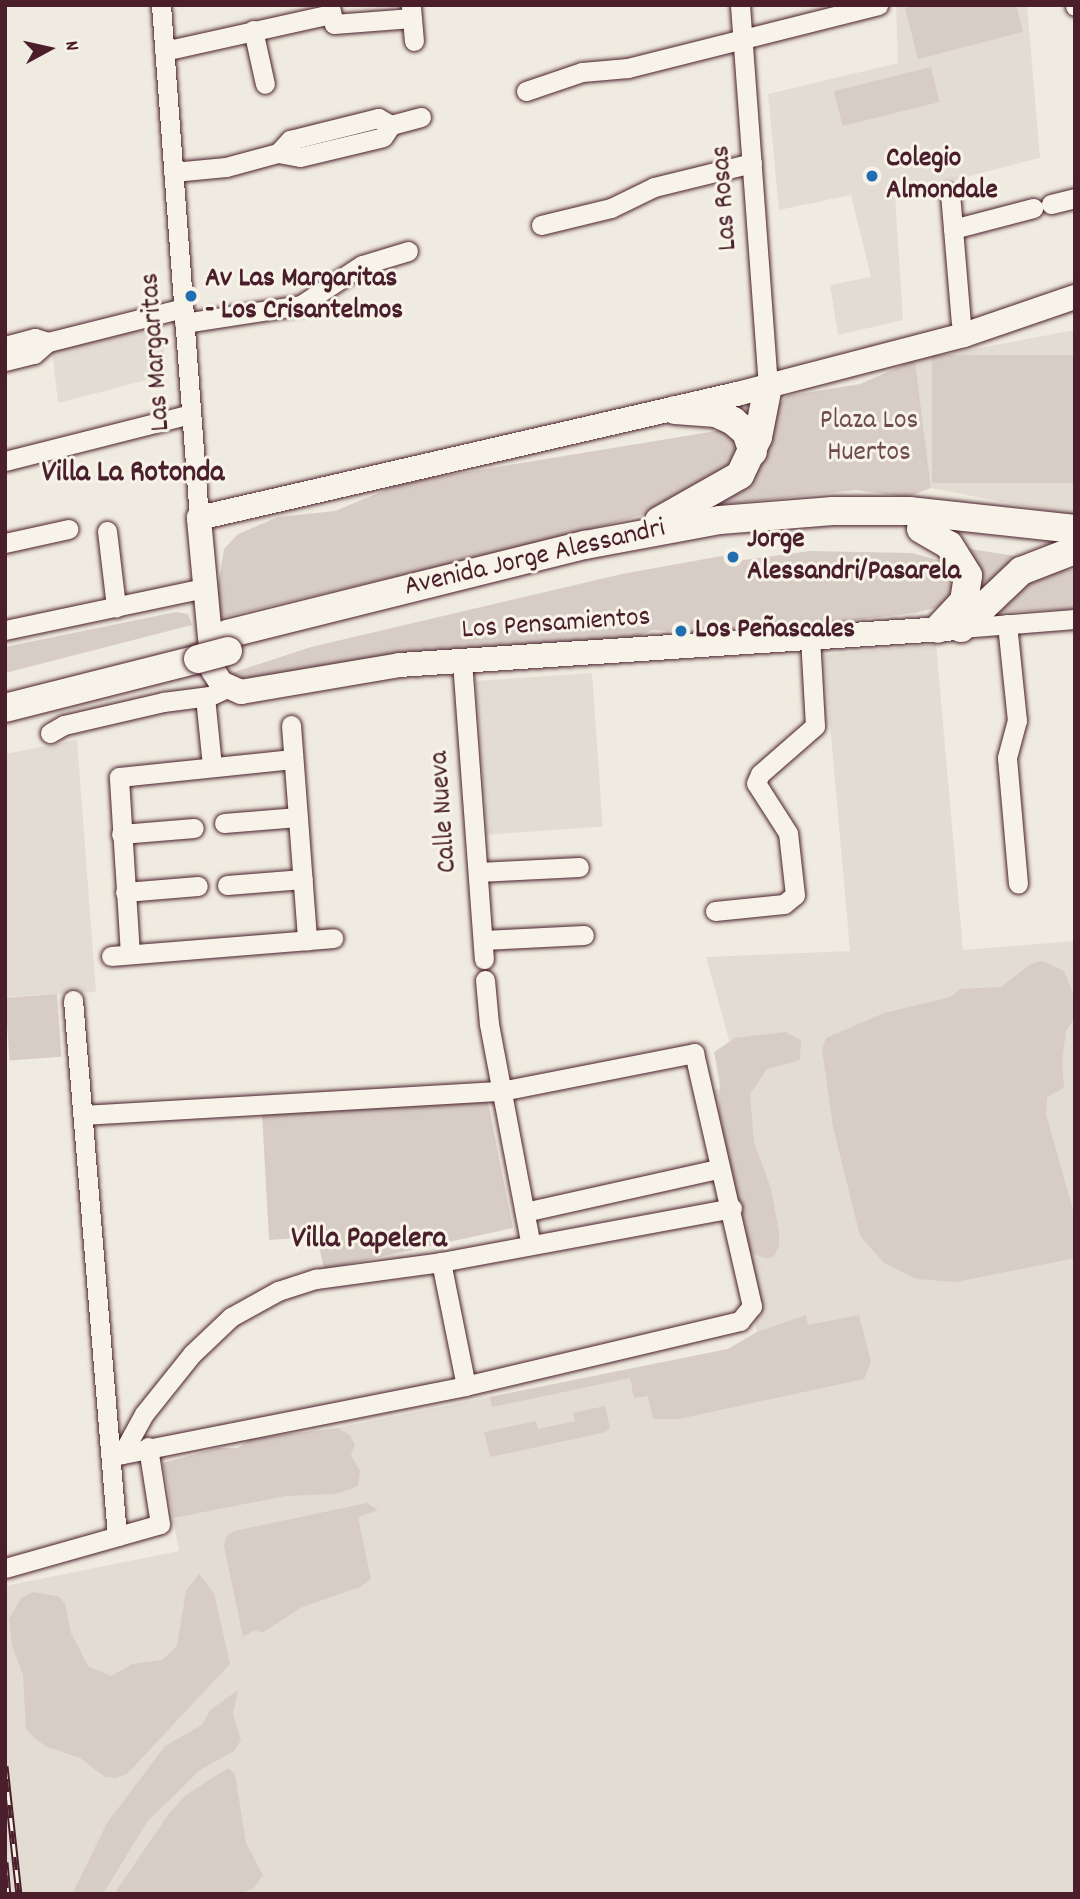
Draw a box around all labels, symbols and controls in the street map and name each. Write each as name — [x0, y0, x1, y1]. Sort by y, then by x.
north arrow — [14, 14, 84, 84]
text: N — [56, 39, 84, 53]
place label: Colegio Almondale — [886, 143, 998, 209]
street label: Las Rosas — [706, 144, 746, 252]
marker: Colegio Almondale — [864, 168, 880, 184]
place label: Av Las Margaritas - Los Crisantelmos — [205, 263, 403, 329]
street label: Las Margaritas — [135, 272, 179, 432]
marker: Av Las Margaritas - Los Crisantelmos — [183, 288, 199, 304]
park label: Plaza Los Huertos — [820, 405, 918, 471]
district label: Villa La Rotonda — [42, 457, 224, 493]
street label: Avenida Jorge Alessandri — [401, 513, 669, 605]
place label: Jorge Alessandri/Pasarela — [747, 524, 961, 590]
marker: Jorge Alessandri/Pasarela — [725, 549, 741, 565]
street label: Los Pensamientos — [460, 602, 652, 648]
place label: Los Peñascales — [695, 614, 855, 648]
marker: Los Peñascales — [673, 623, 689, 639]
street label: Calle Nueva — [424, 750, 466, 874]
district label: Villa Papelera — [291, 1223, 447, 1259]

